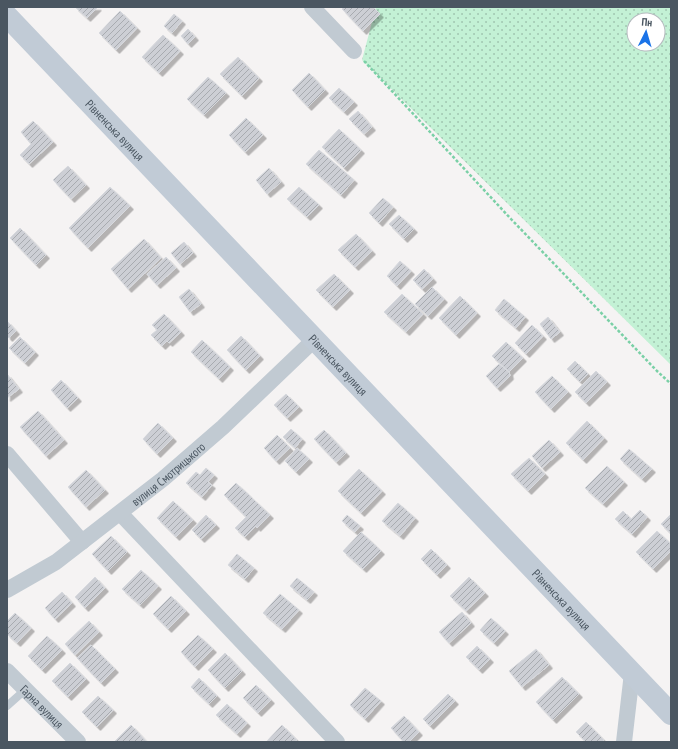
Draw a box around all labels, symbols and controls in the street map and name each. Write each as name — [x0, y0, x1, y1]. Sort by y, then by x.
north arrow — [626, 12, 666, 52]
text: Пн — [641, 15, 653, 29]
street label: Рівненська вулиця — [83, 96, 148, 164]
street label: Рівненська вулиця — [306, 331, 371, 398]
street label: вулиця Смотрицького — [128, 439, 208, 509]
street label: Рівненська вулиця — [529, 566, 595, 633]
street label: Гарна вулиця — [18, 682, 67, 731]

